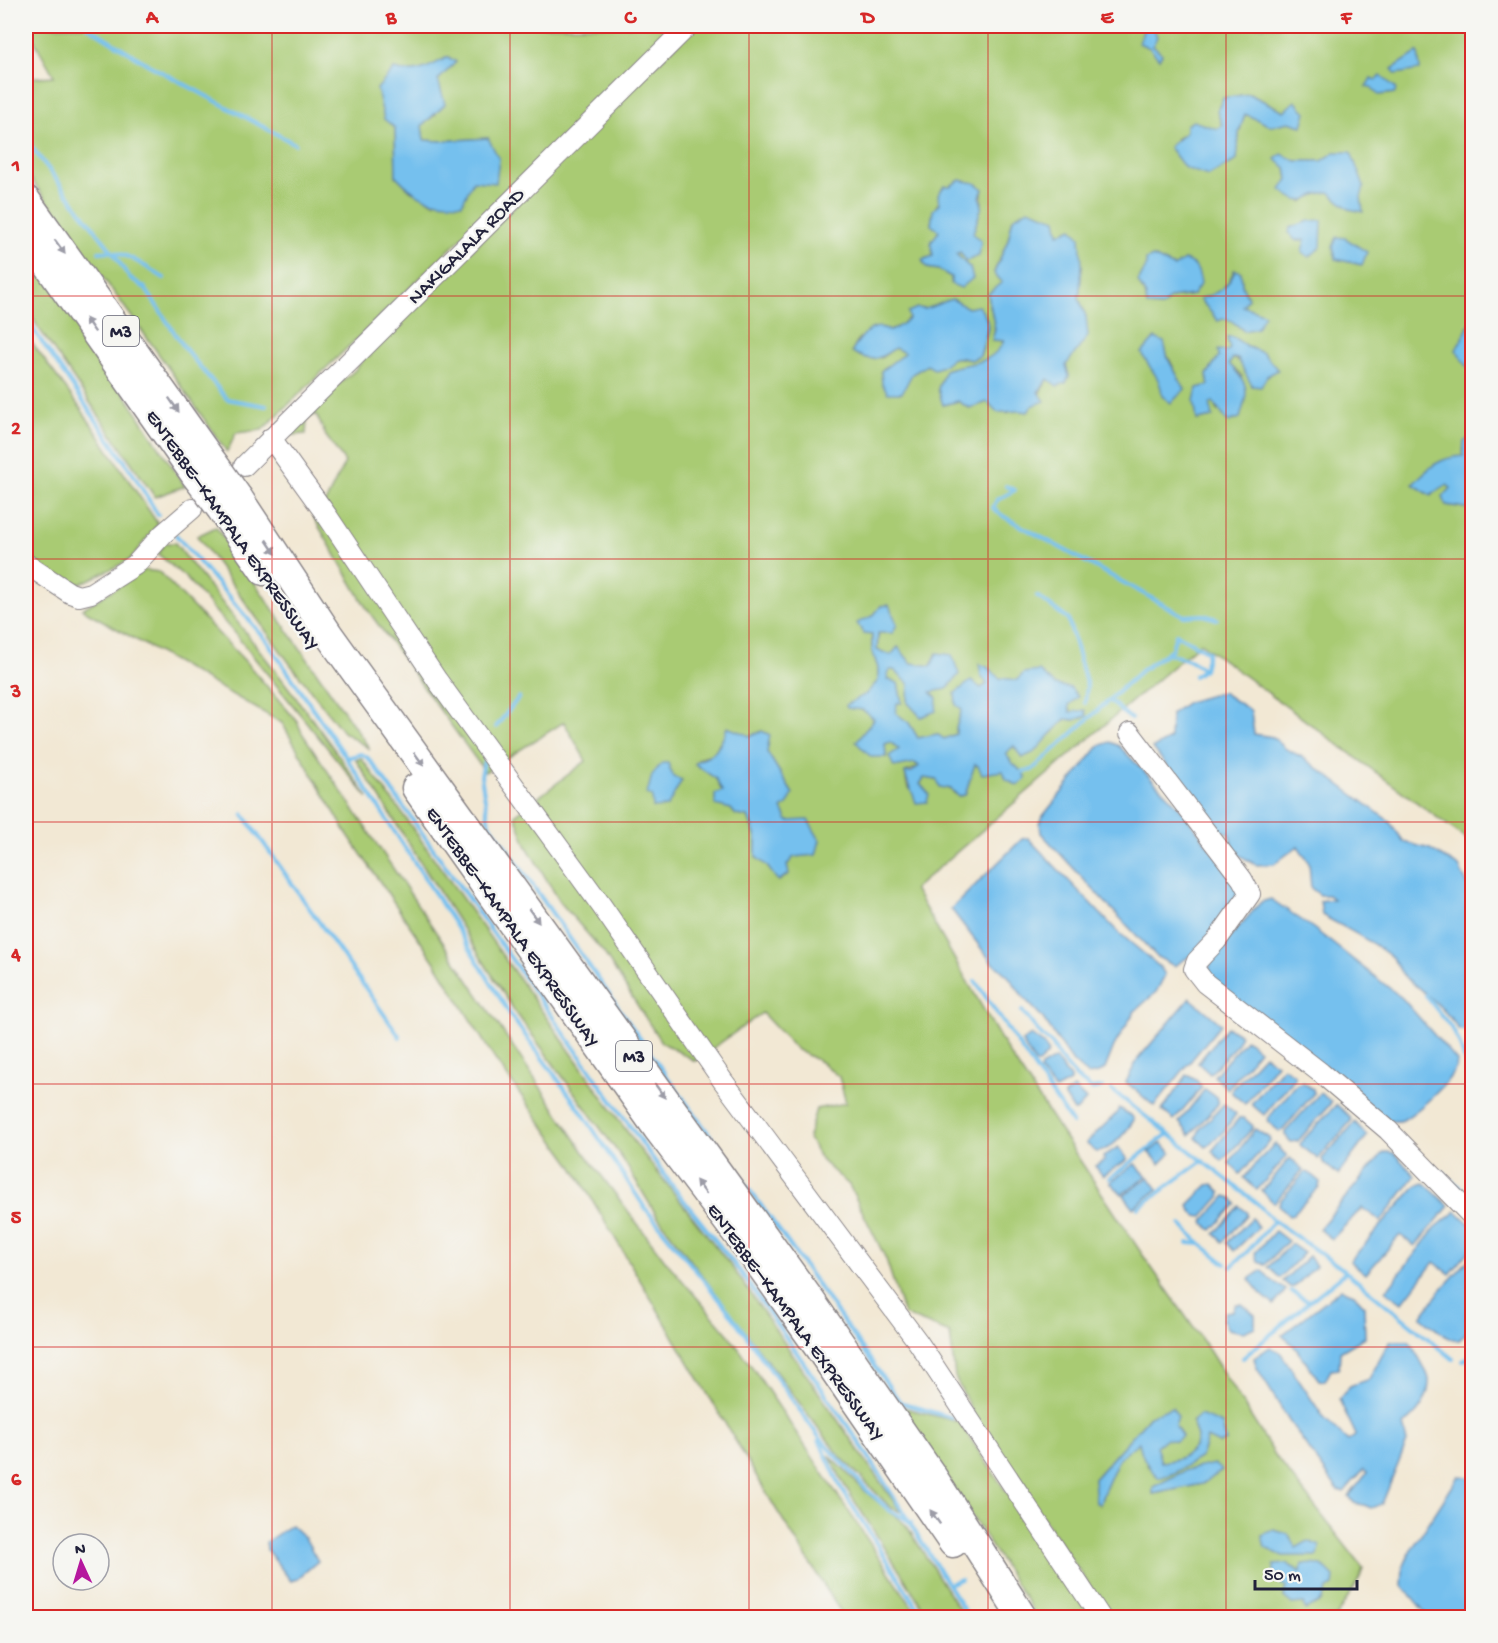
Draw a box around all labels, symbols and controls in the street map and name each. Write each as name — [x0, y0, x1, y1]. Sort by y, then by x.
text: A — [145, 8, 160, 31]
text: B — [385, 8, 397, 31]
text: C — [624, 8, 638, 31]
text: D — [859, 8, 875, 31]
text: E — [1101, 8, 1115, 31]
text: F — [1340, 8, 1353, 31]
text: 1 — [11, 156, 20, 179]
street label: NAKIGALALA ROAD — [404, 184, 531, 311]
one-way arrow — [54, 239, 66, 255]
road number: M3 — [103, 316, 139, 346]
one-way arrow — [85, 317, 96, 333]
one-way arrow — [168, 397, 180, 413]
street label: ENTEBBE–KAMPALA EXPRESSWAY — [139, 406, 323, 656]
text: 2 — [11, 419, 21, 442]
one-way arrow — [265, 539, 277, 555]
text: 3 — [10, 682, 21, 705]
one-way arrow — [413, 750, 425, 766]
street label: ENTEBBE–KAMPALA EXPRESSWAY — [419, 803, 603, 1053]
one-way arrow — [527, 909, 539, 924]
text: 4 — [10, 945, 21, 968]
road number: M3 — [616, 1041, 652, 1071]
one-way arrow — [654, 1083, 666, 1099]
one-way arrow — [695, 1179, 708, 1195]
street label: ENTEBBE–KAMPALA EXPRESSWAY — [700, 1200, 888, 1446]
text: 5 — [11, 1208, 22, 1231]
text: 6 — [11, 1470, 22, 1493]
one-way arrow — [930, 1509, 941, 1526]
north arrow — [51, 1532, 111, 1592]
text: N — [74, 1541, 87, 1560]
scale bar — [1255, 1553, 1357, 1591]
text: 50 m — [1264, 1566, 1301, 1587]

